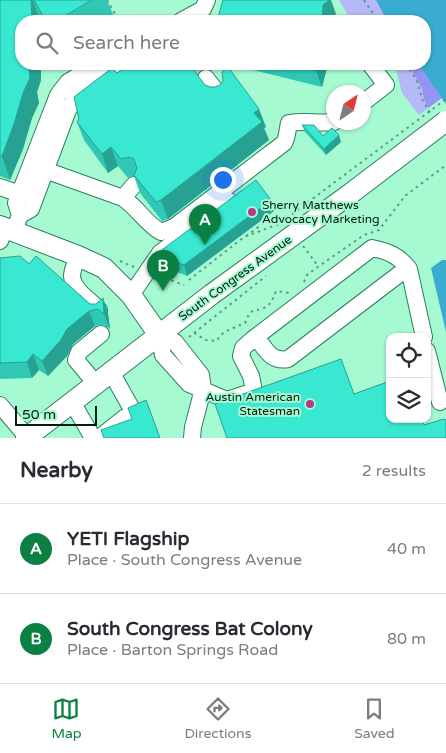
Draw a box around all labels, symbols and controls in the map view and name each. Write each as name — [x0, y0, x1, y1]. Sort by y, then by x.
search box — [15, 15, 431, 70]
icon: search — [33, 29, 61, 57]
text: Search here — [73, 32, 180, 54]
north arrow — [326, 85, 371, 130]
your location — [210, 167, 236, 193]
place label: Sherry Matthews Advocacy Marketing — [262, 198, 380, 226]
pin: A — [189, 204, 221, 245]
marker: Sherry Matthews Advocacy Marketing — [246, 206, 258, 218]
street label: South Congress Avenue — [176, 232, 294, 324]
pin: B — [147, 250, 179, 291]
map controls — [386, 333, 431, 423]
button: locate — [386, 333, 431, 378]
button: layers — [386, 378, 431, 423]
place label: Austin American Statesman — [205, 390, 300, 418]
marker: Austin American Statesman — [304, 398, 316, 410]
scale bar — [15, 403, 98, 426]
text: 50 m — [22, 406, 56, 423]
text: Nearby — [20, 458, 93, 483]
text: 2 results — [362, 461, 426, 481]
text: YETI Flagship — [67, 528, 189, 550]
text: A — [30, 539, 42, 559]
text: 40 m — [387, 539, 426, 559]
text: Place · South Congress Avenue — [67, 550, 302, 570]
text: South Congress Bat Colony — [67, 618, 313, 640]
text: B — [30, 629, 42, 649]
text: 80 m — [387, 629, 426, 649]
text: Place · Barton Springs Road — [67, 640, 278, 660]
tab: Map — [51, 695, 82, 742]
tab: Directions — [184, 695, 251, 742]
tab: Saved — [354, 695, 395, 742]

